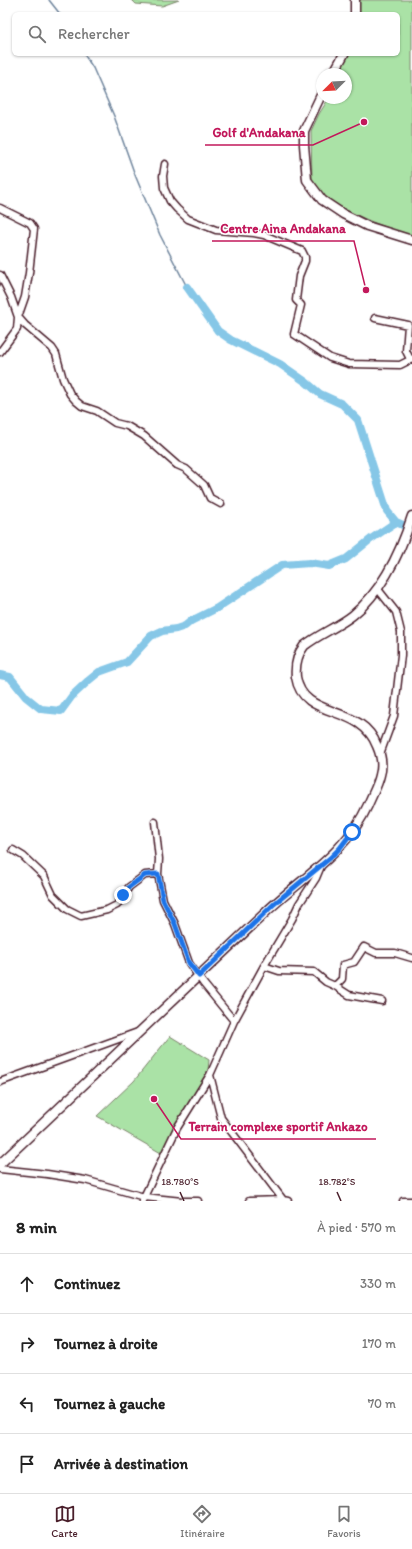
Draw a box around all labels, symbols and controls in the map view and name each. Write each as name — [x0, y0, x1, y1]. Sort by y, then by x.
search box — [12, 12, 400, 56]
icon: search — [26, 23, 48, 45]
text: Rechercher — [58, 25, 130, 43]
north arrow — [316, 68, 352, 104]
callout: Golf d'Andakana — [205, 120, 313, 145]
text: Golf d'Andakana — [212, 125, 306, 140]
callout: Centre Aina Andakana — [212, 216, 354, 241]
text: Centre Aina Andakana — [220, 221, 346, 236]
route start — [343, 823, 361, 841]
route end — [114, 886, 132, 904]
callout: Terrain complexe sportif Ankazo — [181, 1114, 376, 1139]
text: Terrain complexe sportif Ankazo — [187, 1119, 368, 1135]
text: 18.780°S — [161, 1175, 199, 1188]
text: 18.782°S — [319, 1175, 356, 1188]
text: 8 min — [16, 1217, 57, 1237]
text: À pied · 570 m — [317, 1220, 396, 1235]
icon: ahead — [16, 1273, 38, 1295]
text: Continuez — [54, 1275, 120, 1293]
text: 330 m — [360, 1276, 396, 1291]
icon: right — [16, 1333, 38, 1355]
text: Tournez à droite — [54, 1335, 158, 1353]
text: 170 m — [362, 1336, 396, 1351]
icon: left — [16, 1393, 38, 1415]
text: Tournez à gauche — [54, 1395, 165, 1413]
text: 70 m — [368, 1396, 396, 1411]
icon: arrive — [16, 1453, 38, 1475]
text: Arrivée à destination — [54, 1455, 188, 1473]
tab: Carte — [51, 1503, 78, 1540]
tab: Itinéraire — [180, 1503, 225, 1540]
tab: Favoris — [327, 1503, 361, 1540]

